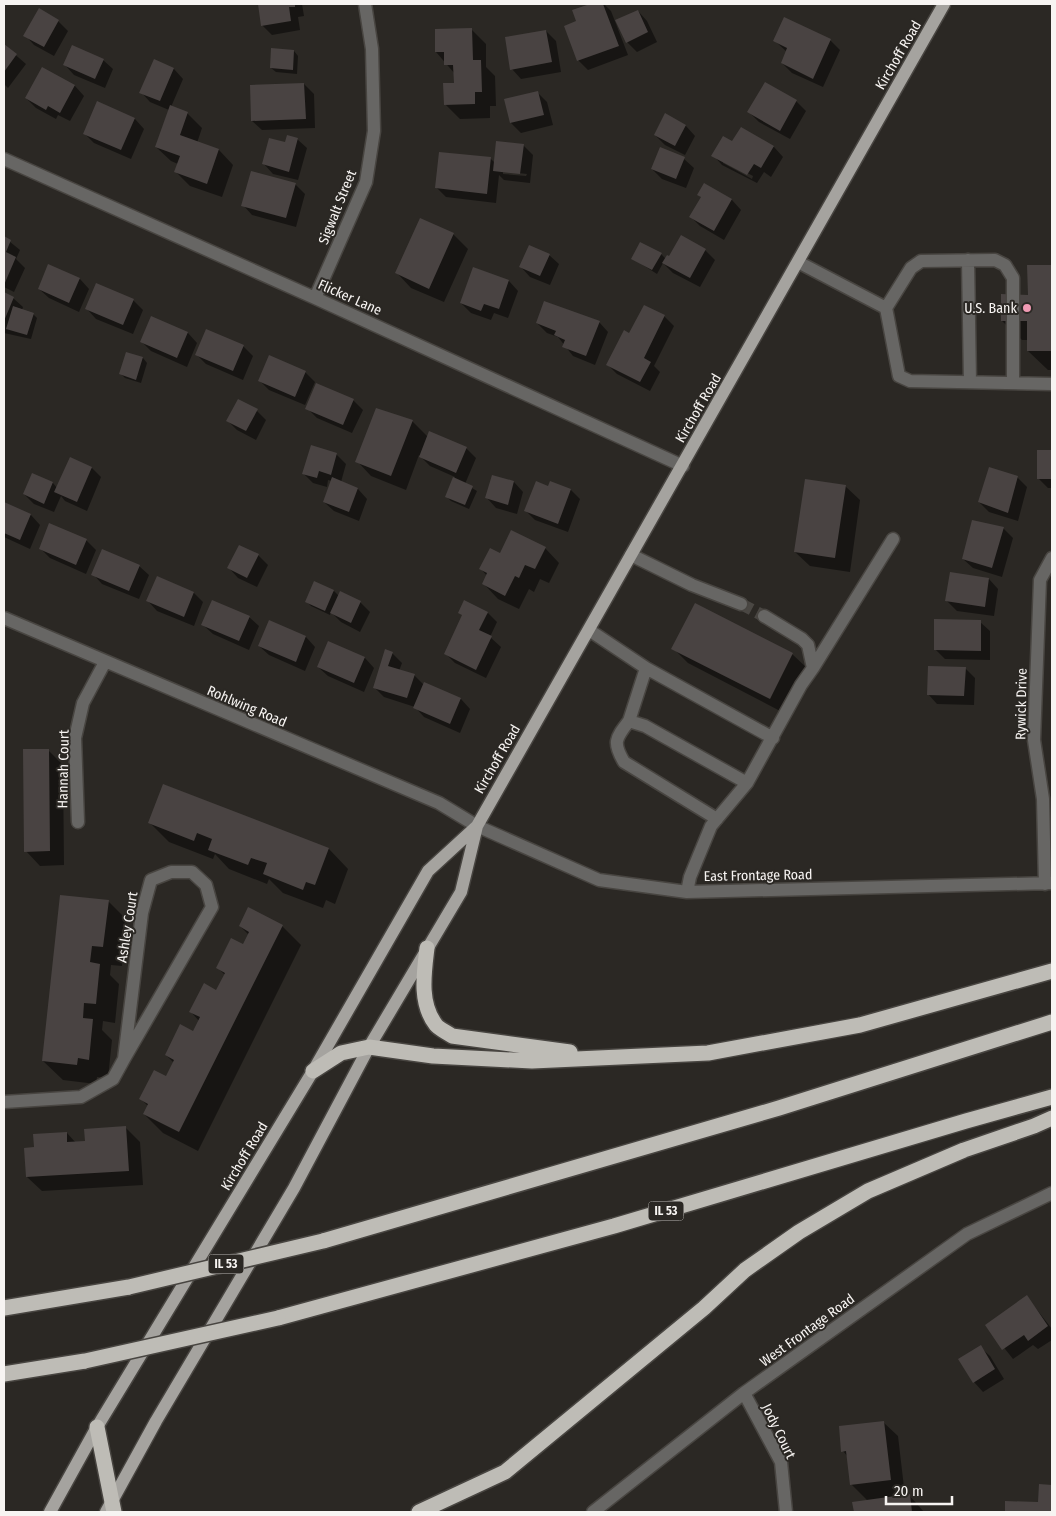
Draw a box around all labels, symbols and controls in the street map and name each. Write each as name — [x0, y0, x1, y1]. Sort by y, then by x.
street label: Kirchoff Road — [872, 18, 925, 93]
street label: Sigwalt Street — [315, 167, 360, 247]
street label: Flicker Lane — [315, 276, 384, 319]
place label: U.S. Bank — [964, 300, 1017, 317]
marker: U.S. Bank — [1021, 302, 1033, 314]
street label: Kirchoff Road — [672, 371, 725, 446]
street label: Rywick Drive — [1012, 668, 1031, 740]
street label: Rohlwing Road — [204, 682, 289, 731]
street label: Kirchoff Road — [471, 722, 524, 797]
street label: Hannah Court — [54, 729, 73, 808]
street label: East Frontage Road — [704, 866, 812, 885]
street label: Ashley Court — [113, 890, 142, 964]
street label: Kirchoff Road — [217, 1119, 272, 1194]
road number: IL 53 — [648, 1202, 684, 1220]
road number: IL 53 — [208, 1254, 244, 1274]
street label: West Frontage Road — [757, 1290, 858, 1370]
street label: Jody Court — [758, 1401, 799, 1462]
scale bar — [886, 1474, 952, 1506]
text: 20 m — [894, 1482, 924, 1500]

